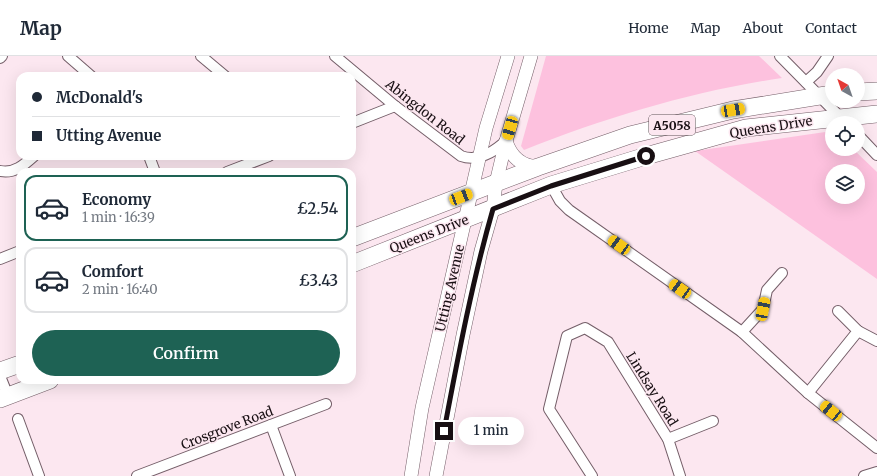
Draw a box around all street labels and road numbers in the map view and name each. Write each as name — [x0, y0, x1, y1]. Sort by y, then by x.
street label: Abingdon Road — [381, 75, 468, 148]
street label: Queens Drive — [729, 112, 814, 142]
road number: A5058 — [649, 115, 695, 135]
street label: Queens Drive — [387, 211, 471, 257]
street label: Utting Avenue — [432, 243, 468, 333]
street label: Lindsay Road — [622, 349, 682, 429]
street label: Crosgrove Road — [179, 403, 276, 453]

